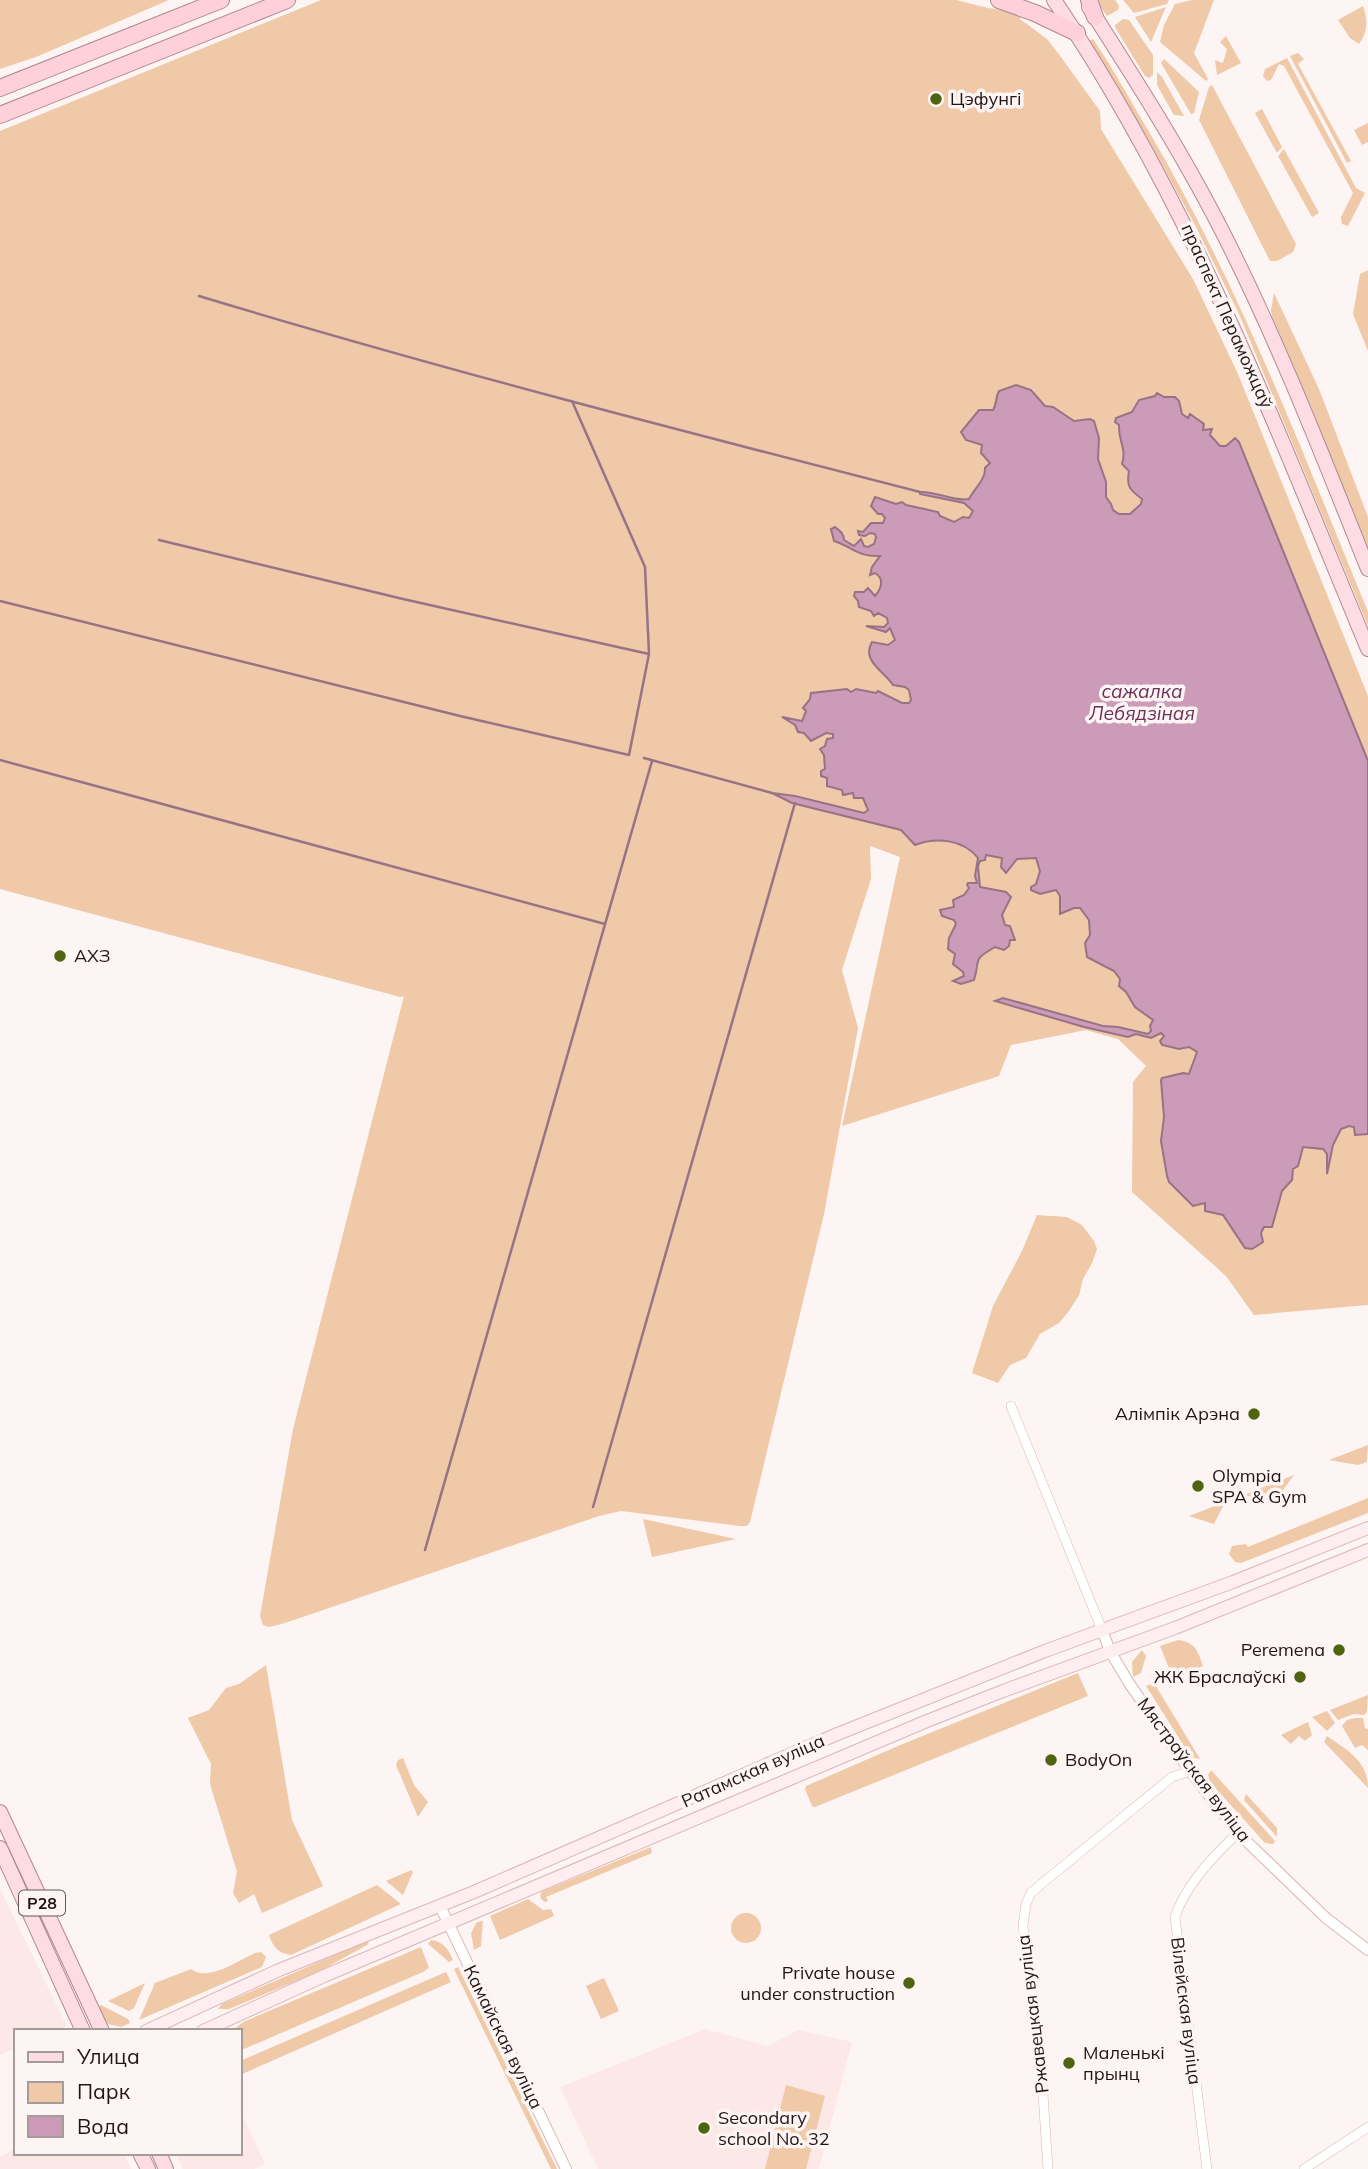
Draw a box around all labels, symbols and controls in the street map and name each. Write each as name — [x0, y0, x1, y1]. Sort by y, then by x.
place label: Цэфунгі — [950, 87, 1022, 110]
marker: Цэфунгі — [928, 91, 944, 107]
street label: праспект Пераможцаў — [1176, 220, 1279, 412]
water label: сажалка Лебядзіная — [1088, 679, 1195, 725]
place label: АХЗ — [74, 944, 110, 967]
marker: АХЗ — [52, 948, 68, 964]
place label: Алімпік Арэна — [1115, 1402, 1240, 1425]
marker: Алімпік Арэна — [1246, 1406, 1262, 1422]
place label: Olympia SPA & Gym — [1212, 1464, 1307, 1508]
marker: Olympia SPA & Gym — [1190, 1478, 1206, 1494]
place label: Peremena — [1241, 1638, 1325, 1661]
marker: Peremena — [1331, 1642, 1347, 1658]
place label: ЖК Браслаўскі — [1154, 1665, 1286, 1688]
marker: ЖК Браслаўскі — [1292, 1669, 1308, 1685]
street label: Мястраўская вуліца — [1133, 1693, 1256, 1846]
street label: Ратамская вуліца — [678, 1729, 828, 1812]
place label: BodyOn — [1065, 1748, 1132, 1771]
marker: BodyOn — [1043, 1752, 1059, 1768]
road number: Р28 — [19, 1890, 65, 1915]
street label: Ржавецкая вуліца — [1011, 1933, 1054, 2095]
street label: Вілейская вуліца — [1166, 1936, 1207, 2086]
street label: Камайская вуліца — [459, 1961, 548, 2112]
place label: Private house under construction — [740, 1961, 895, 2005]
marker: Private house under construction — [901, 1975, 917, 1991]
legend — [14, 2029, 242, 2155]
place label: Маленькі прынц — [1083, 2041, 1165, 2085]
text: Улица — [76, 2043, 140, 2069]
marker: Маленькі прынц — [1061, 2055, 1077, 2071]
text: Парк — [77, 2078, 131, 2104]
place label: Secondary school No. 32 — [718, 2106, 830, 2150]
text: Вода — [77, 2113, 129, 2139]
marker: Secondary school No. 32 — [696, 2120, 712, 2136]

